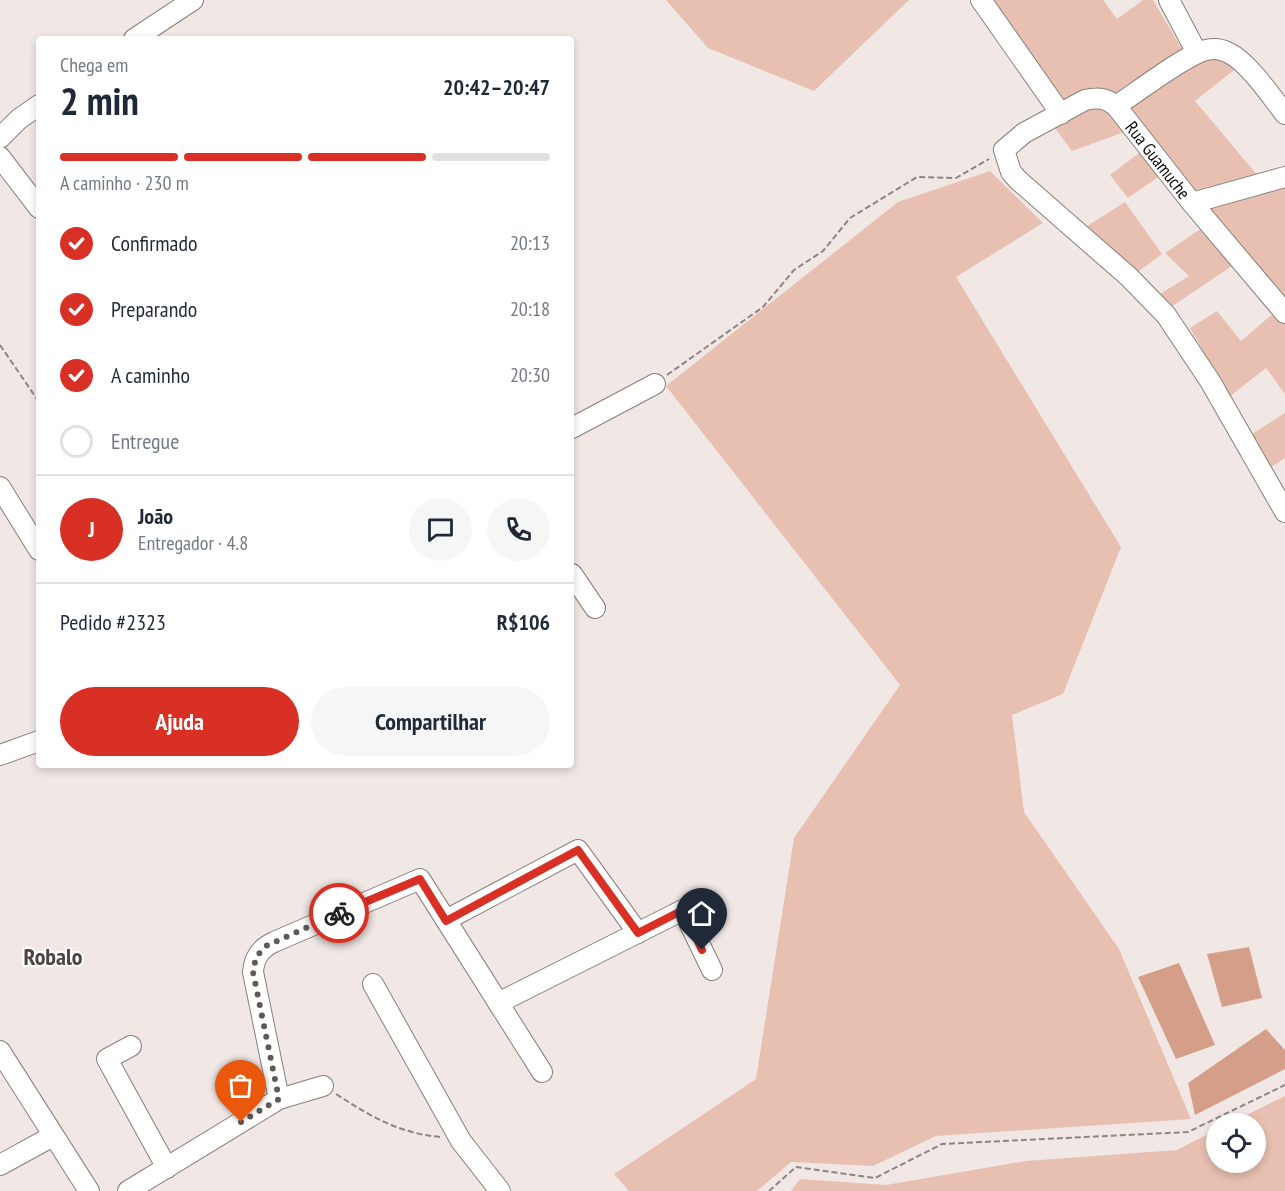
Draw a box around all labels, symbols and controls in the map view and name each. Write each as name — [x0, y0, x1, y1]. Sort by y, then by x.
text: Chega em — [60, 52, 128, 78]
text: 20:42–20:47 — [443, 73, 550, 101]
text: 2 min — [60, 75, 139, 126]
street label: Rua Guamuche — [1120, 116, 1196, 204]
text: A caminho · 230 m — [60, 170, 189, 196]
icon: check — [60, 227, 93, 260]
text: Confirmado — [111, 229, 197, 257]
text: 20:13 — [510, 230, 550, 256]
icon: check — [60, 293, 93, 326]
text: Preparando — [111, 295, 197, 323]
text: 20:18 — [510, 296, 550, 322]
icon: check — [60, 359, 93, 392]
text: A caminho — [111, 361, 190, 389]
text: 20:30 — [510, 362, 550, 388]
text: Entregue — [111, 427, 179, 455]
button: chat — [409, 498, 472, 561]
button: phone — [487, 498, 550, 561]
text: João — [138, 502, 173, 530]
text: J — [88, 515, 95, 543]
text: Entregador · 4.8 — [138, 530, 248, 556]
text: Pedido #2323 — [60, 608, 166, 636]
text: R$106 — [497, 608, 550, 636]
button: Ajuda — [60, 687, 299, 756]
button: Compartilhar — [311, 687, 550, 756]
courier — [309, 883, 369, 943]
pin — [676, 888, 727, 950]
icon: bike — [323, 897, 356, 930]
icon: home — [685, 897, 718, 930]
district label: Robalo — [24, 941, 83, 972]
pin — [215, 1060, 266, 1122]
icon: bag — [224, 1069, 257, 1102]
map controls — [1206, 1113, 1266, 1173]
button: locate — [1206, 1113, 1266, 1173]

